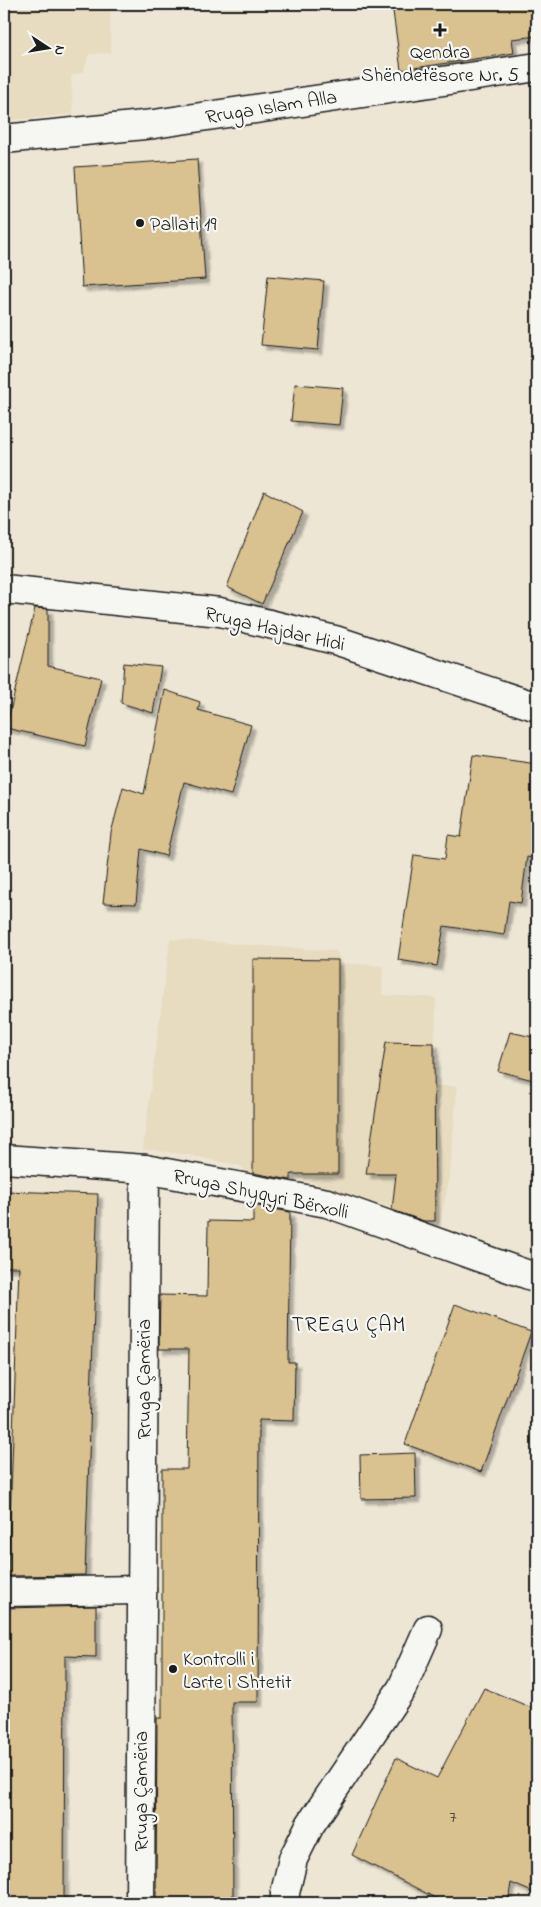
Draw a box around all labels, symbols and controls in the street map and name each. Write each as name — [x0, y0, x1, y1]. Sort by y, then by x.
north arrow — [22, 22, 72, 72]
marker: Qendra Shëndetësore Nr. 5 — [433, 23, 447, 37]
place label: Qendra Shëndetësore Nr. 5 — [361, 39, 519, 91]
text: N — [48, 44, 71, 57]
street label: Rruga Islam Alla — [204, 84, 339, 134]
place label: Pallati 19 — [150, 211, 216, 240]
marker: Pallati 19 — [134, 217, 146, 229]
street label: Rruga Hajdar Hidi — [201, 600, 347, 662]
street label: Rruga Shyqyri Bërxolli — [170, 1163, 351, 1229]
district label: TREGU ÇAM — [292, 1311, 406, 1341]
street label: Rruga Çamëria — [131, 1319, 161, 1439]
place label: Kontrolli i Larte i Shtetit — [183, 1646, 292, 1698]
marker: Kontrolli i Larte i Shtetit — [167, 1663, 179, 1675]
street label: Rruga Çamëria — [128, 1731, 158, 1851]
house number: 7 — [449, 1805, 457, 1831]

